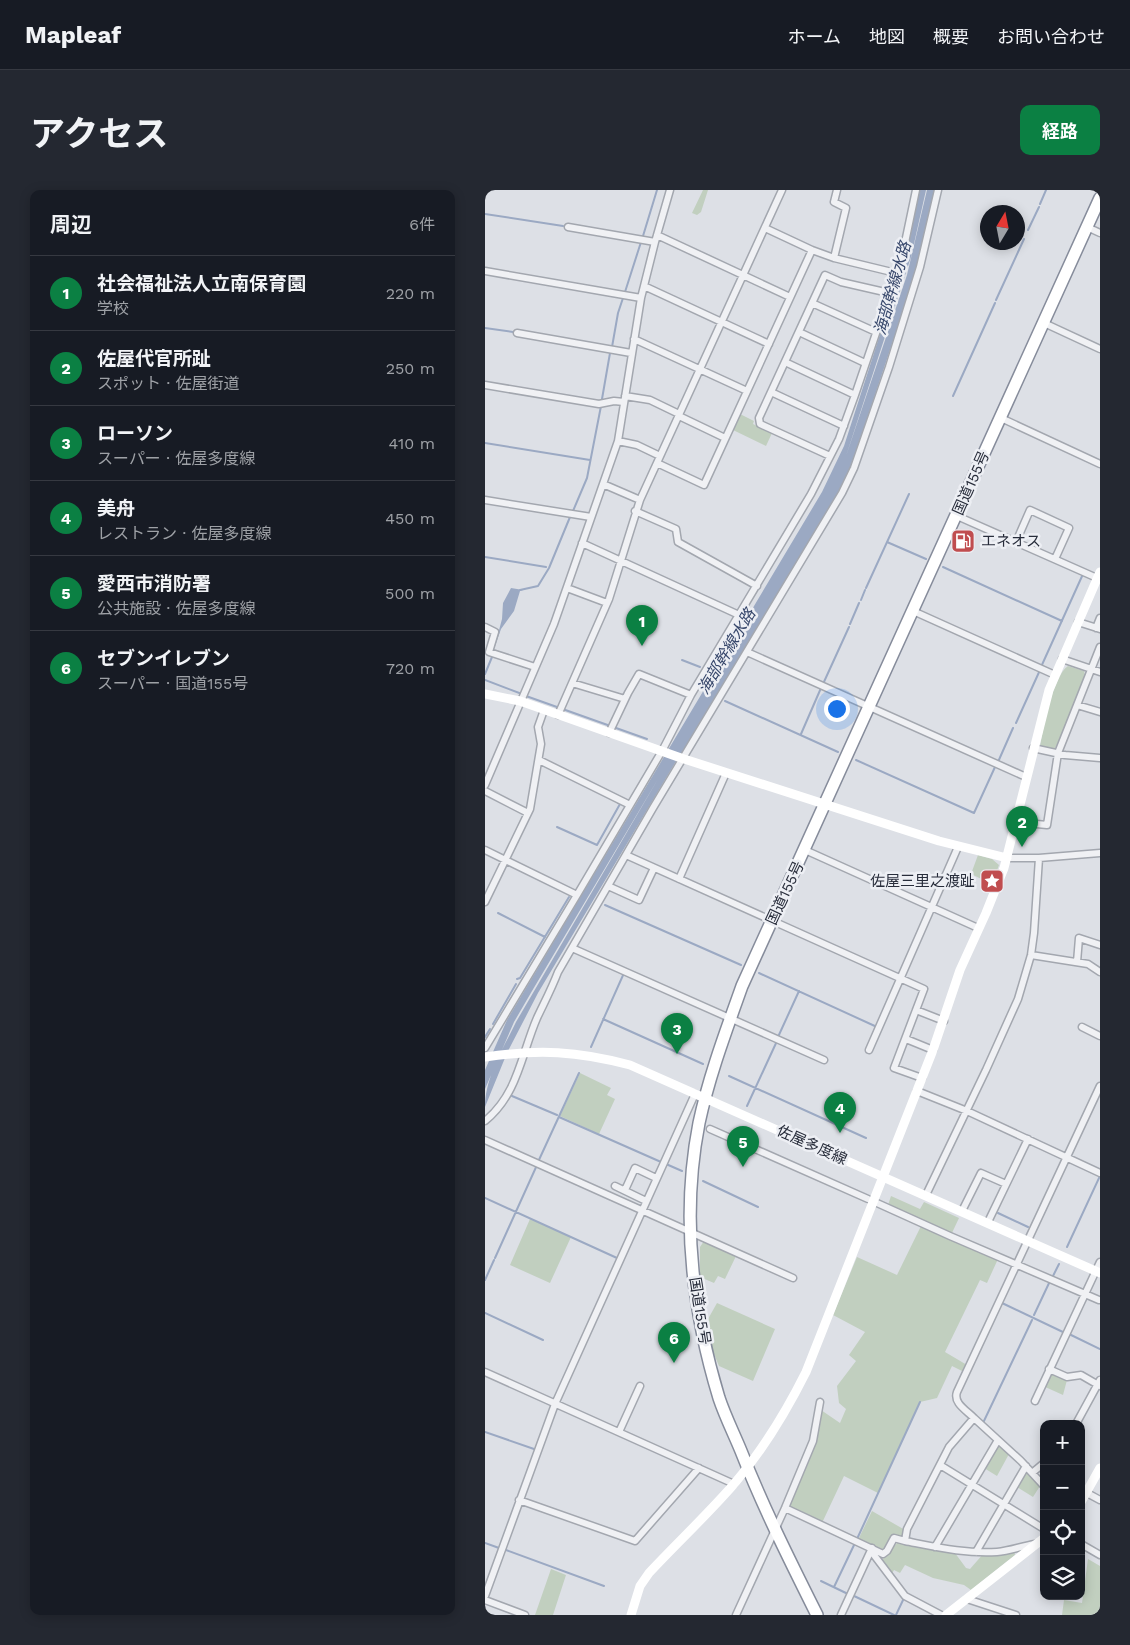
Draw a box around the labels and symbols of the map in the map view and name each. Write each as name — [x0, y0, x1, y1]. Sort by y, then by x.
north arrow — [980, 205, 1025, 250]
water label: 海部幹線水路 — [870, 237, 915, 337]
street label: 国道155号 — [949, 448, 993, 518]
fuel station icon: エネオス — [950, 528, 976, 554]
place label: エネオス — [981, 532, 1041, 550]
water label: 海部幹線水路 — [694, 604, 760, 697]
pin: 1 — [626, 605, 658, 646]
your location — [824, 696, 850, 722]
pin: 2 — [1006, 806, 1038, 847]
street label: 国道155号 — [762, 858, 808, 928]
place icon: 佐屋三里之渡趾 — [979, 868, 1005, 894]
place label: 佐屋三里之渡趾 — [870, 872, 975, 890]
pin: 3 — [661, 1013, 693, 1054]
pin: 4 — [824, 1092, 856, 1133]
street label: 佐屋多度線 — [774, 1122, 850, 1168]
pin: 5 — [727, 1126, 759, 1167]
street label: 国道155号 — [686, 1276, 714, 1346]
pin: 6 — [658, 1322, 690, 1363]

